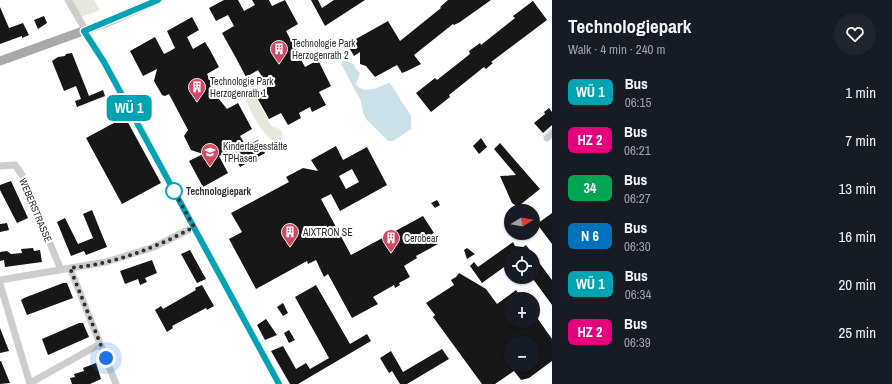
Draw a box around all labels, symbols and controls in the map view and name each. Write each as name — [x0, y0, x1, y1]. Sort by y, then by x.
text: Technologiepark — [568, 13, 692, 39]
button: heart — [834, 13, 876, 55]
place label: Technologie Park Herzogenrath 2 — [292, 37, 356, 62]
building icon: Technologie Park Herzogenrath 2 — [269, 39, 289, 64]
text: Walk · 4 min · 240 m — [568, 41, 665, 58]
text: Bus — [625, 73, 648, 94]
place label: Technologie Park Herzogenrath 1 — [210, 75, 274, 100]
building icon: Technologie Park Herzogenrath 1 — [187, 77, 207, 102]
text: 1 min — [845, 82, 876, 103]
text: WÜ 1 — [576, 83, 605, 101]
text: 06:15 — [625, 94, 651, 111]
line badge: WÜ 1 — [101, 95, 157, 121]
text: WÜ 1 — [115, 99, 143, 117]
text: Bus — [624, 121, 647, 142]
text: 7 min — [845, 130, 876, 151]
text: HZ 2 — [578, 131, 602, 149]
place label: Kindertagesstätte TPHasen — [223, 140, 288, 165]
school or university icon: Kindertagesstätte TPHasen — [200, 142, 220, 167]
text: 06:21 — [624, 142, 651, 159]
text: Bus — [624, 169, 647, 190]
street label: WEBERSTRASSE — [16, 176, 55, 244]
text: 13 min — [838, 178, 876, 199]
text: 34 — [584, 179, 596, 197]
marker: Technologiepark — [165, 182, 183, 200]
place label: Technologiepark — [186, 185, 251, 198]
text: 06:27 — [624, 190, 651, 207]
north arrow — [504, 204, 540, 240]
map controls — [504, 204, 540, 372]
text: Bus — [624, 217, 647, 238]
building icon: AIXTRON SE — [280, 222, 300, 247]
place label: AIXTRON SE — [302, 226, 353, 239]
text: 16 min — [838, 226, 876, 247]
text: N 6 — [581, 227, 599, 245]
building icon: Cerobear — [381, 228, 401, 253]
place label: Cerobear — [404, 232, 438, 245]
text: 06:30 — [624, 238, 651, 255]
button: locate — [504, 248, 540, 284]
text: Bus — [625, 265, 648, 286]
text: 20 min — [838, 274, 876, 295]
text: WÜ 1 — [576, 275, 605, 293]
text: 06:34 — [625, 286, 651, 303]
button: + — [504, 292, 540, 328]
text: Bus — [624, 313, 647, 334]
text: 25 min — [838, 322, 876, 343]
text: HZ 2 — [578, 323, 602, 341]
text: 06:39 — [624, 334, 651, 351]
button: − — [504, 336, 540, 372]
your location — [96, 348, 116, 368]

